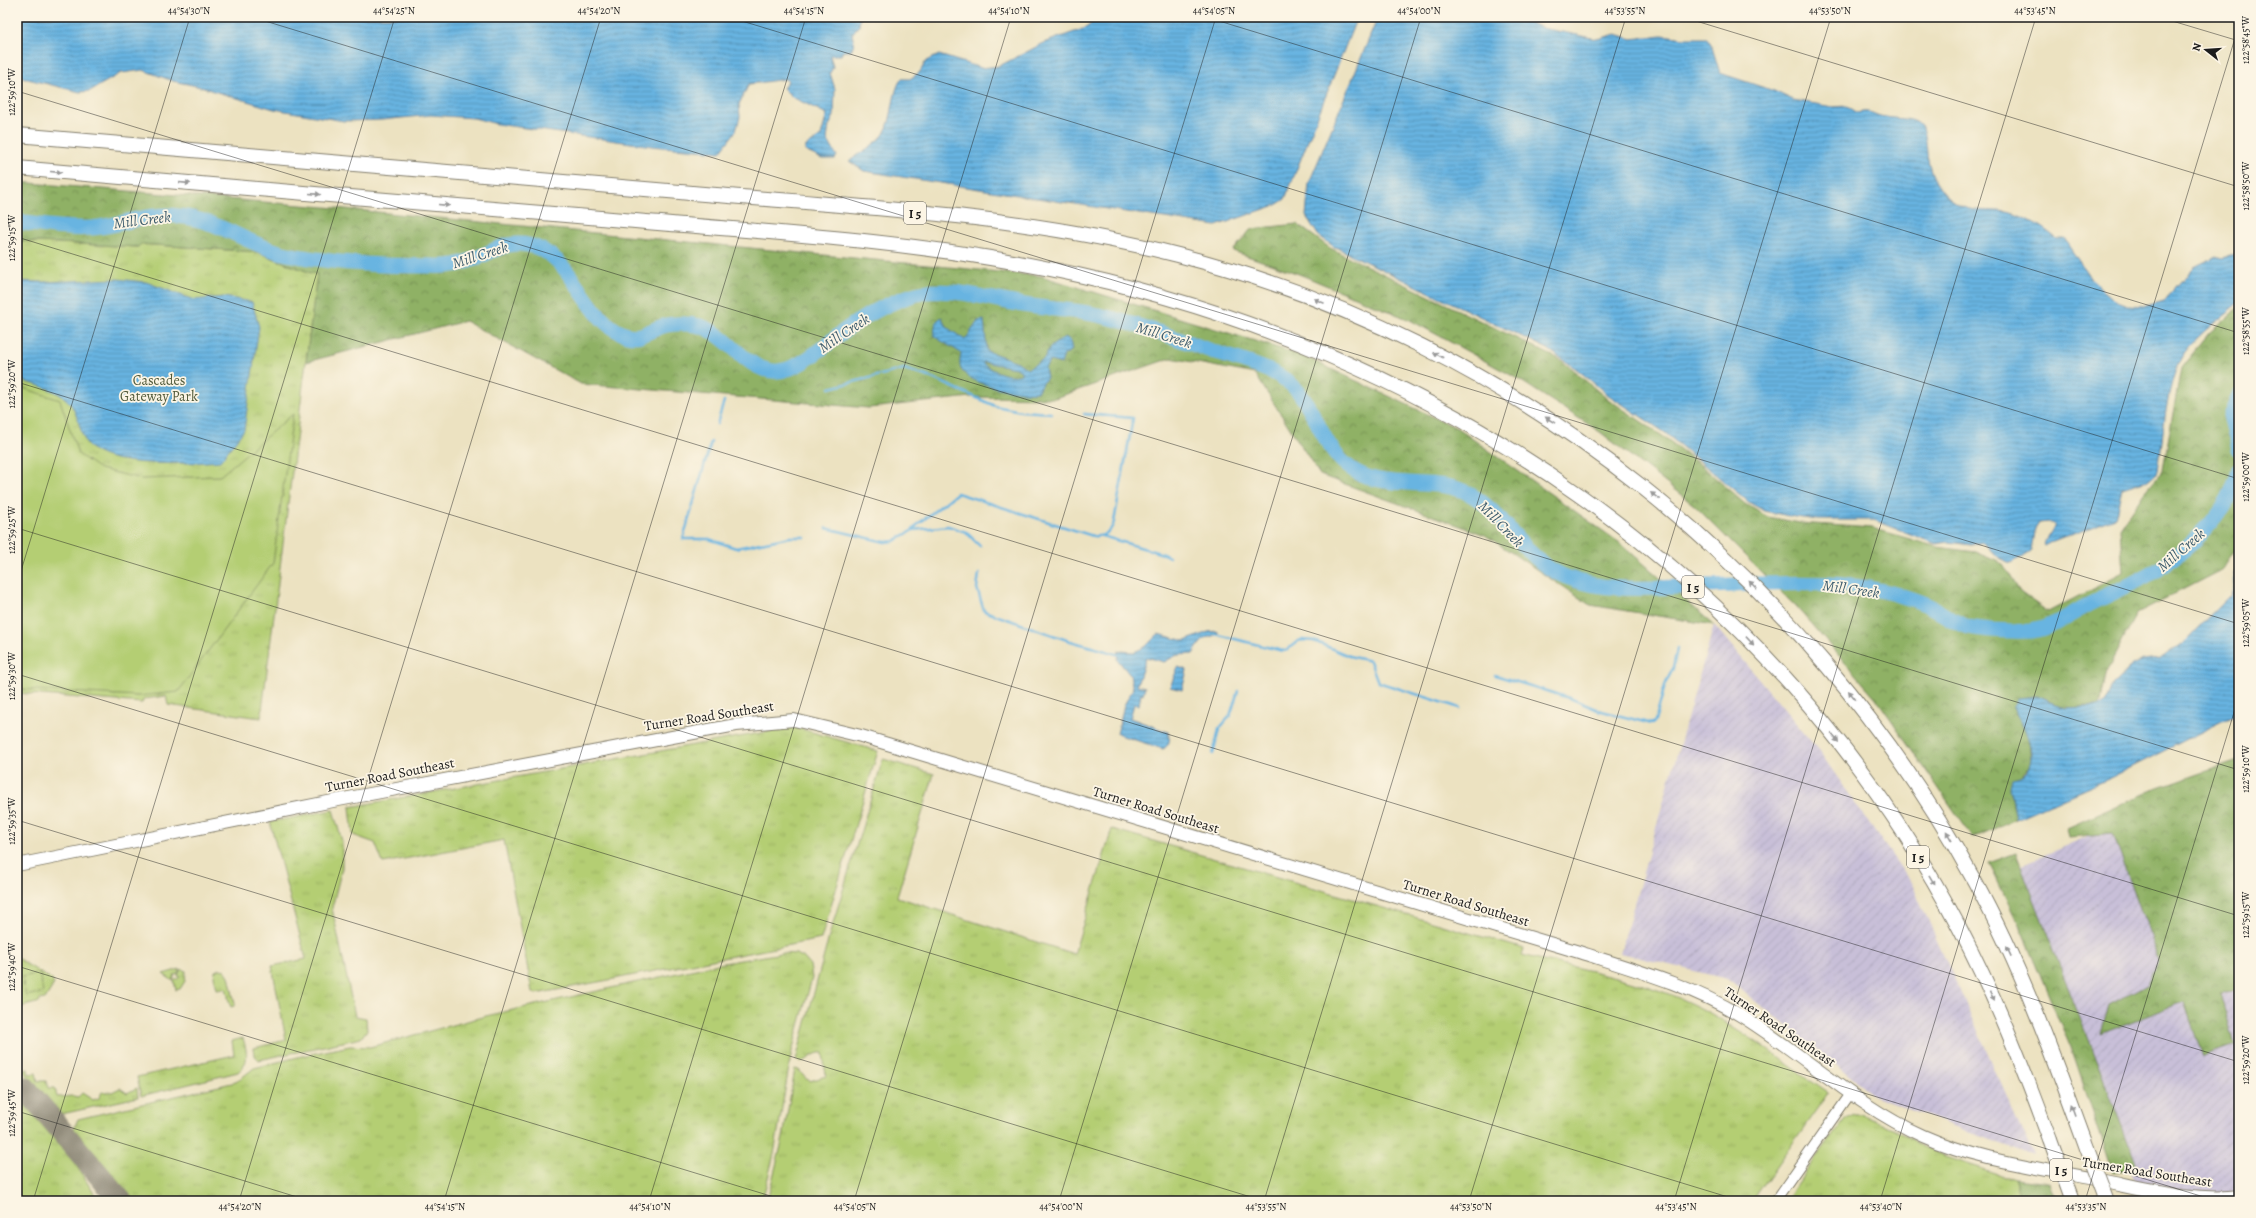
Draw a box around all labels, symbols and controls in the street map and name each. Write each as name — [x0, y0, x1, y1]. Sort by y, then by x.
text: 44°54'30"N — [168, 4, 210, 17]
text: 44°54'25"N — [373, 4, 415, 17]
text: 44°54'20"N — [578, 4, 620, 17]
text: 44°54'15"N — [784, 4, 824, 17]
text: 44°54'10"N — [988, 4, 1030, 17]
text: 44°54'05"N — [1193, 4, 1235, 17]
text: 44°54'00"N — [1397, 4, 1441, 17]
text: 44°53'55"N — [1604, 4, 1646, 17]
text: 44°53'50"N — [1809, 4, 1851, 17]
text: 44°53'45"N — [2014, 4, 2056, 17]
text: 122°58'45"W — [2239, 15, 2252, 64]
north arrow — [2186, 30, 2226, 70]
text: N — [2189, 41, 2205, 53]
text: 122°59'10"W — [5, 68, 18, 116]
text: 122°58'50"W — [2239, 161, 2252, 210]
one-way arrow — [50, 168, 62, 175]
one-way arrow — [179, 179, 191, 186]
one-way arrow — [309, 190, 321, 197]
one-way arrow — [438, 201, 450, 208]
road number: I 5 — [904, 202, 926, 224]
water label: Mill Creek — [112, 207, 172, 233]
text: 122°59'15"W — [5, 214, 18, 261]
water label: Mill Creek — [450, 237, 511, 273]
one-way arrow — [1313, 298, 1325, 304]
text: 122°58'55"W — [2239, 306, 2252, 355]
water label: Mill Creek — [815, 309, 874, 357]
water label: Mill Creek — [1134, 317, 1195, 353]
one-way arrow — [1432, 352, 1444, 358]
text: 122°59'20"W — [5, 359, 18, 408]
park label: Cascades Gateway Park — [120, 371, 198, 406]
one-way arrow — [1545, 416, 1555, 424]
text: 122°59'00"W — [2239, 452, 2252, 502]
one-way arrow — [1650, 492, 1661, 501]
water label: Mill Creek — [1474, 496, 1528, 552]
text: 122°59'25"W — [5, 505, 18, 554]
water label: Mill Creek — [2153, 523, 2209, 576]
water label: Mill Creek — [1821, 575, 1881, 603]
road number: I 5 — [1682, 576, 1704, 598]
one-way arrow — [1748, 580, 1758, 590]
text: 122°59'05"W — [2239, 598, 2252, 647]
one-way arrow — [1745, 636, 1755, 646]
text: 122°59'30"W — [5, 651, 18, 700]
one-way arrow — [1847, 690, 1856, 700]
street label: Turner Road Southeast — [643, 696, 776, 736]
one-way arrow — [1831, 733, 1840, 744]
text: 122°59'10"W — [2239, 745, 2252, 793]
street label: Turner Road Southeast — [324, 753, 456, 797]
street label: Turner Road Southeast — [1091, 782, 1222, 838]
text: 122°59'35"W — [5, 797, 18, 845]
one-way arrow — [1946, 830, 1953, 842]
road number: I 5 — [1907, 846, 1929, 868]
one-way arrow — [1929, 874, 1936, 886]
street label: Turner Road Southeast — [1401, 875, 1532, 931]
text: 122°59'15"W — [2239, 891, 2252, 938]
text: 122°59'40"W — [5, 942, 18, 991]
one-way arrow — [2006, 946, 2012, 957]
street label: Turner Road Southeast — [1720, 983, 1840, 1072]
one-way arrow — [1989, 990, 1995, 1001]
text: 122°59'20"W — [2239, 1035, 2252, 1084]
text: 122°59'45"W — [5, 1088, 18, 1137]
one-way arrow — [2070, 1104, 2076, 1116]
street label: Turner Road Southeast — [2081, 1152, 2214, 1192]
road number: I 5 — [2050, 1159, 2072, 1181]
text: 44°54'20"N — [219, 1200, 261, 1213]
text: 44°54'15"N — [425, 1200, 465, 1213]
text: 44°54'10"N — [629, 1200, 671, 1213]
text: 44°54'05"N — [834, 1200, 876, 1213]
text: 44°54'00"N — [1039, 1200, 1083, 1213]
text: 44°53'55"N — [1245, 1200, 1287, 1213]
text: 44°53'50"N — [1450, 1200, 1492, 1213]
text: 44°53'45"N — [1655, 1200, 1697, 1213]
text: 44°53'40"N — [1860, 1200, 1902, 1213]
text: 44°53'35"N — [2066, 1200, 2106, 1213]

